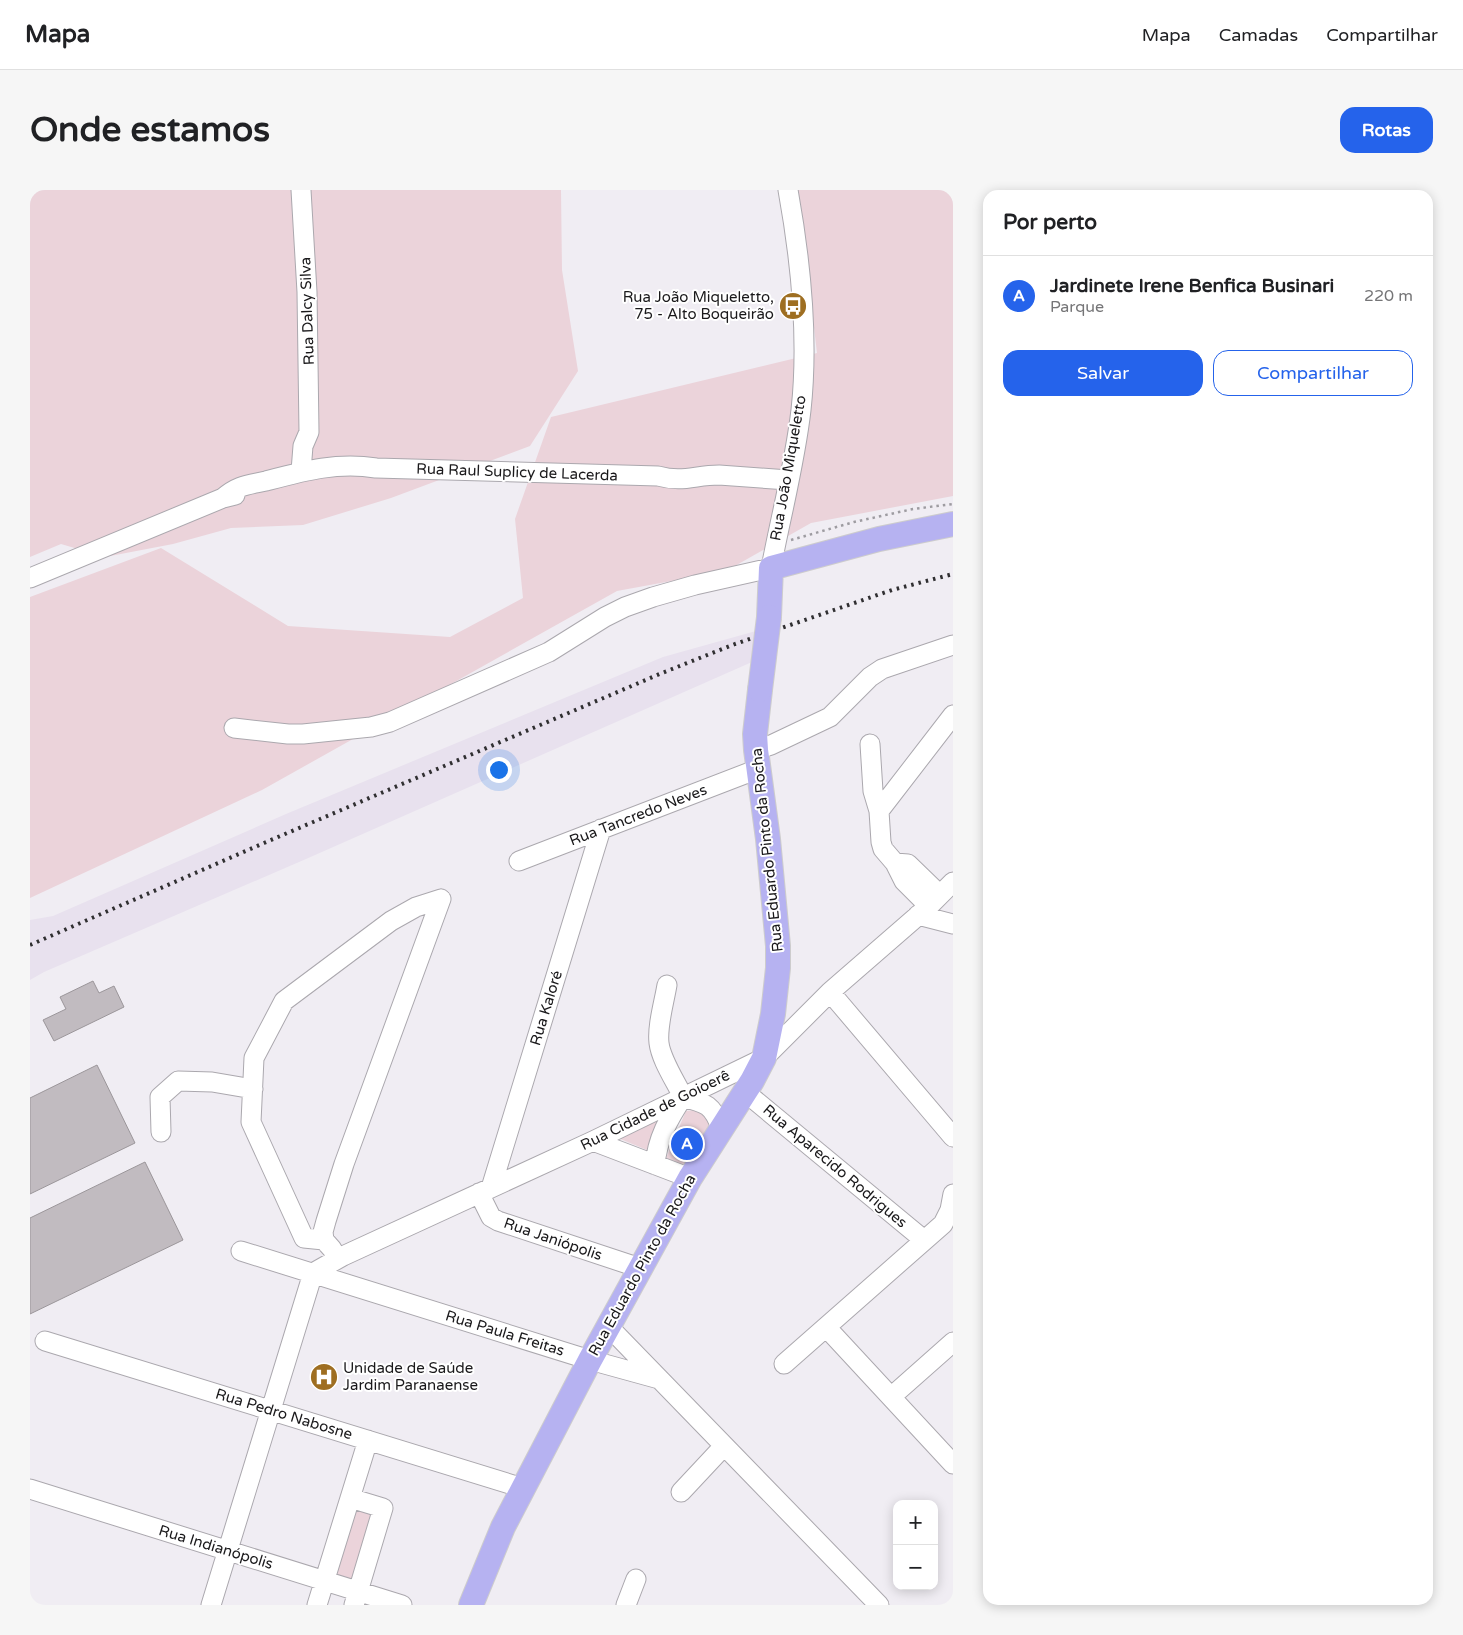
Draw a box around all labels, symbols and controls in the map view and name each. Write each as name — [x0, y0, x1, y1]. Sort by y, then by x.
text: Mapa — [25, 20, 90, 49]
text: Mapa — [1142, 24, 1191, 46]
text: Camadas — [1219, 24, 1298, 46]
text: Compartilhar — [1326, 24, 1438, 46]
button: Rotas — [1340, 107, 1433, 153]
text: Onde estamos — [30, 109, 270, 151]
text: Por perto — [1003, 210, 1097, 235]
street label: Rua Dalcy Silva — [296, 257, 318, 365]
text: Jardinete Irene Benfica Businari — [1050, 275, 1334, 297]
text: A — [1013, 286, 1025, 306]
text: 220 m — [1364, 286, 1413, 306]
place label: Rua João Miqueletto, 75 - Alto Boqueirão — [623, 288, 774, 323]
bus stop icon: Rua João Miqueletto, 75 - Alto Boqueirão — [778, 291, 808, 321]
text: Parque — [1050, 297, 1104, 317]
button: Salvar — [1003, 350, 1203, 396]
button: Compartilhar — [1213, 350, 1413, 396]
street label: Rua João Miqueletto — [766, 394, 810, 542]
street label: Rua Raul Suplicy de Lacerda — [416, 459, 618, 485]
street label: Rua Eduardo Pinto da Rocha — [747, 747, 787, 953]
your location — [486, 757, 512, 783]
street label: Rua Tancredo Neves — [567, 780, 709, 850]
street label: Rua Kaloré — [526, 968, 566, 1048]
street label: Rua Cidade de Goioerê — [577, 1066, 733, 1154]
street label: Rua Aparecido Rodrigues — [759, 1100, 911, 1232]
pin: A — [671, 1125, 703, 1163]
street label: Rua Eduardo Pinto da Rocha — [584, 1171, 700, 1359]
street label: Rua Janiópolis — [501, 1214, 605, 1264]
street label: Rua Paula Freitas — [443, 1306, 567, 1360]
place label: Unidade de Saúde Jardim Paranaense — [343, 1359, 478, 1394]
hospital icon: Unidade de Saúde Jardim Paranaense — [309, 1362, 339, 1392]
street label: Rua Pedro Nabosne — [213, 1385, 355, 1443]
map controls — [893, 1500, 938, 1590]
button: + — [893, 1500, 938, 1545]
street label: Rua Indianópolis — [157, 1521, 275, 1573]
button: − — [893, 1545, 938, 1590]

